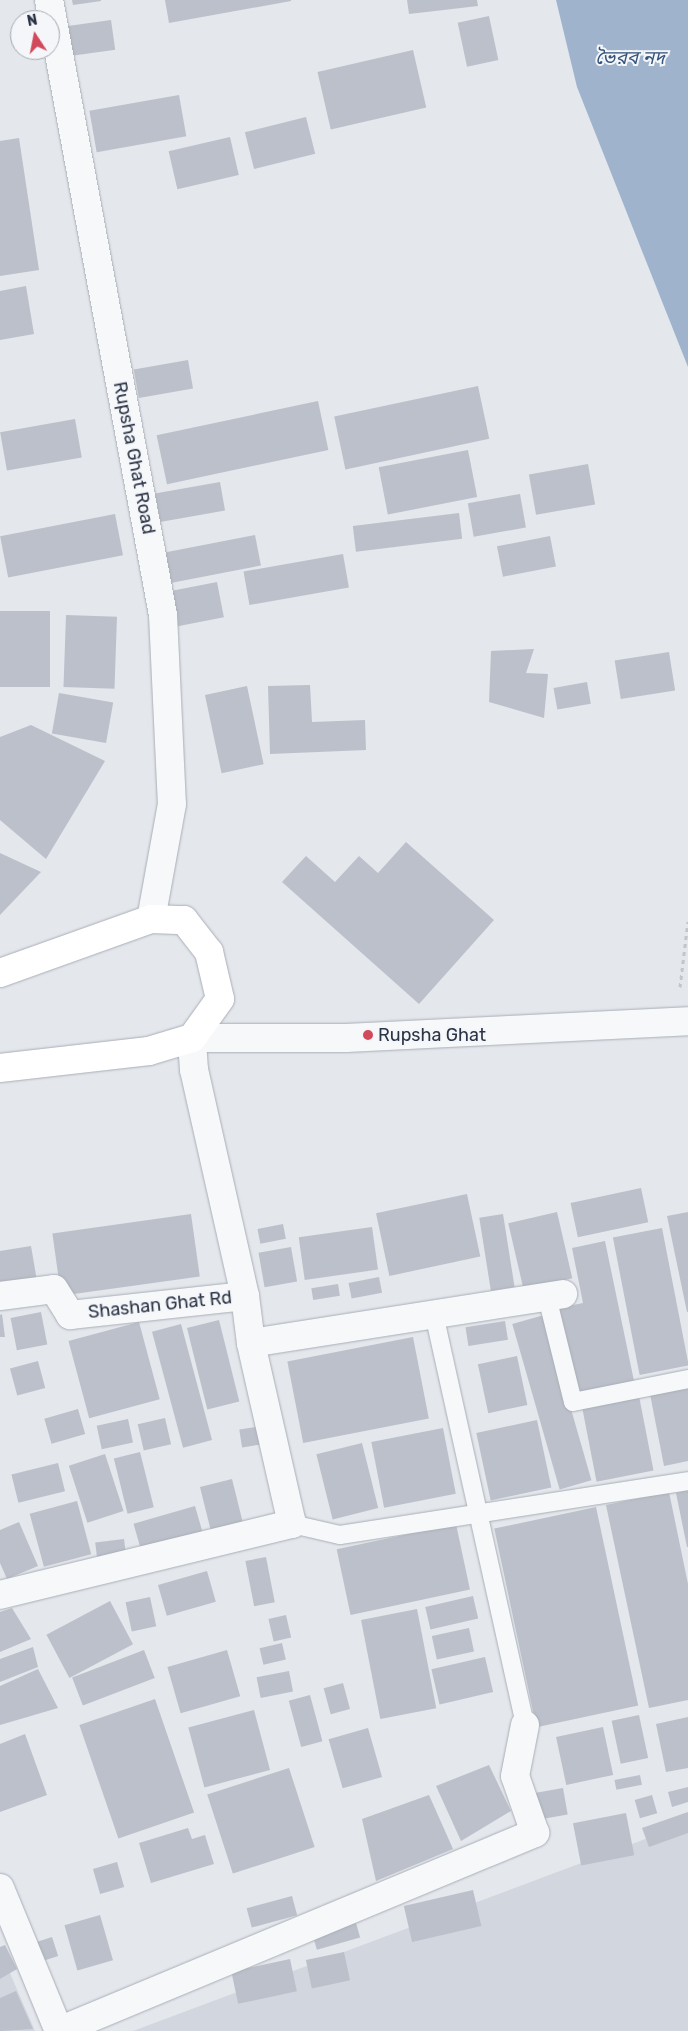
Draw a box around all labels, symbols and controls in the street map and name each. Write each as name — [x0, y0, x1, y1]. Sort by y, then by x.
north arrow — [10, 10, 60, 60]
text: N — [26, 11, 39, 30]
water label: ভৈরব নদ — [595, 47, 665, 69]
street label: Rupsha Ghat Road — [109, 380, 159, 536]
place label: Rupsha Ghat — [378, 1024, 486, 1046]
marker: Rupsha Ghat — [362, 1029, 374, 1041]
street label: Shashan Ghat Rd — [87, 1287, 233, 1323]

